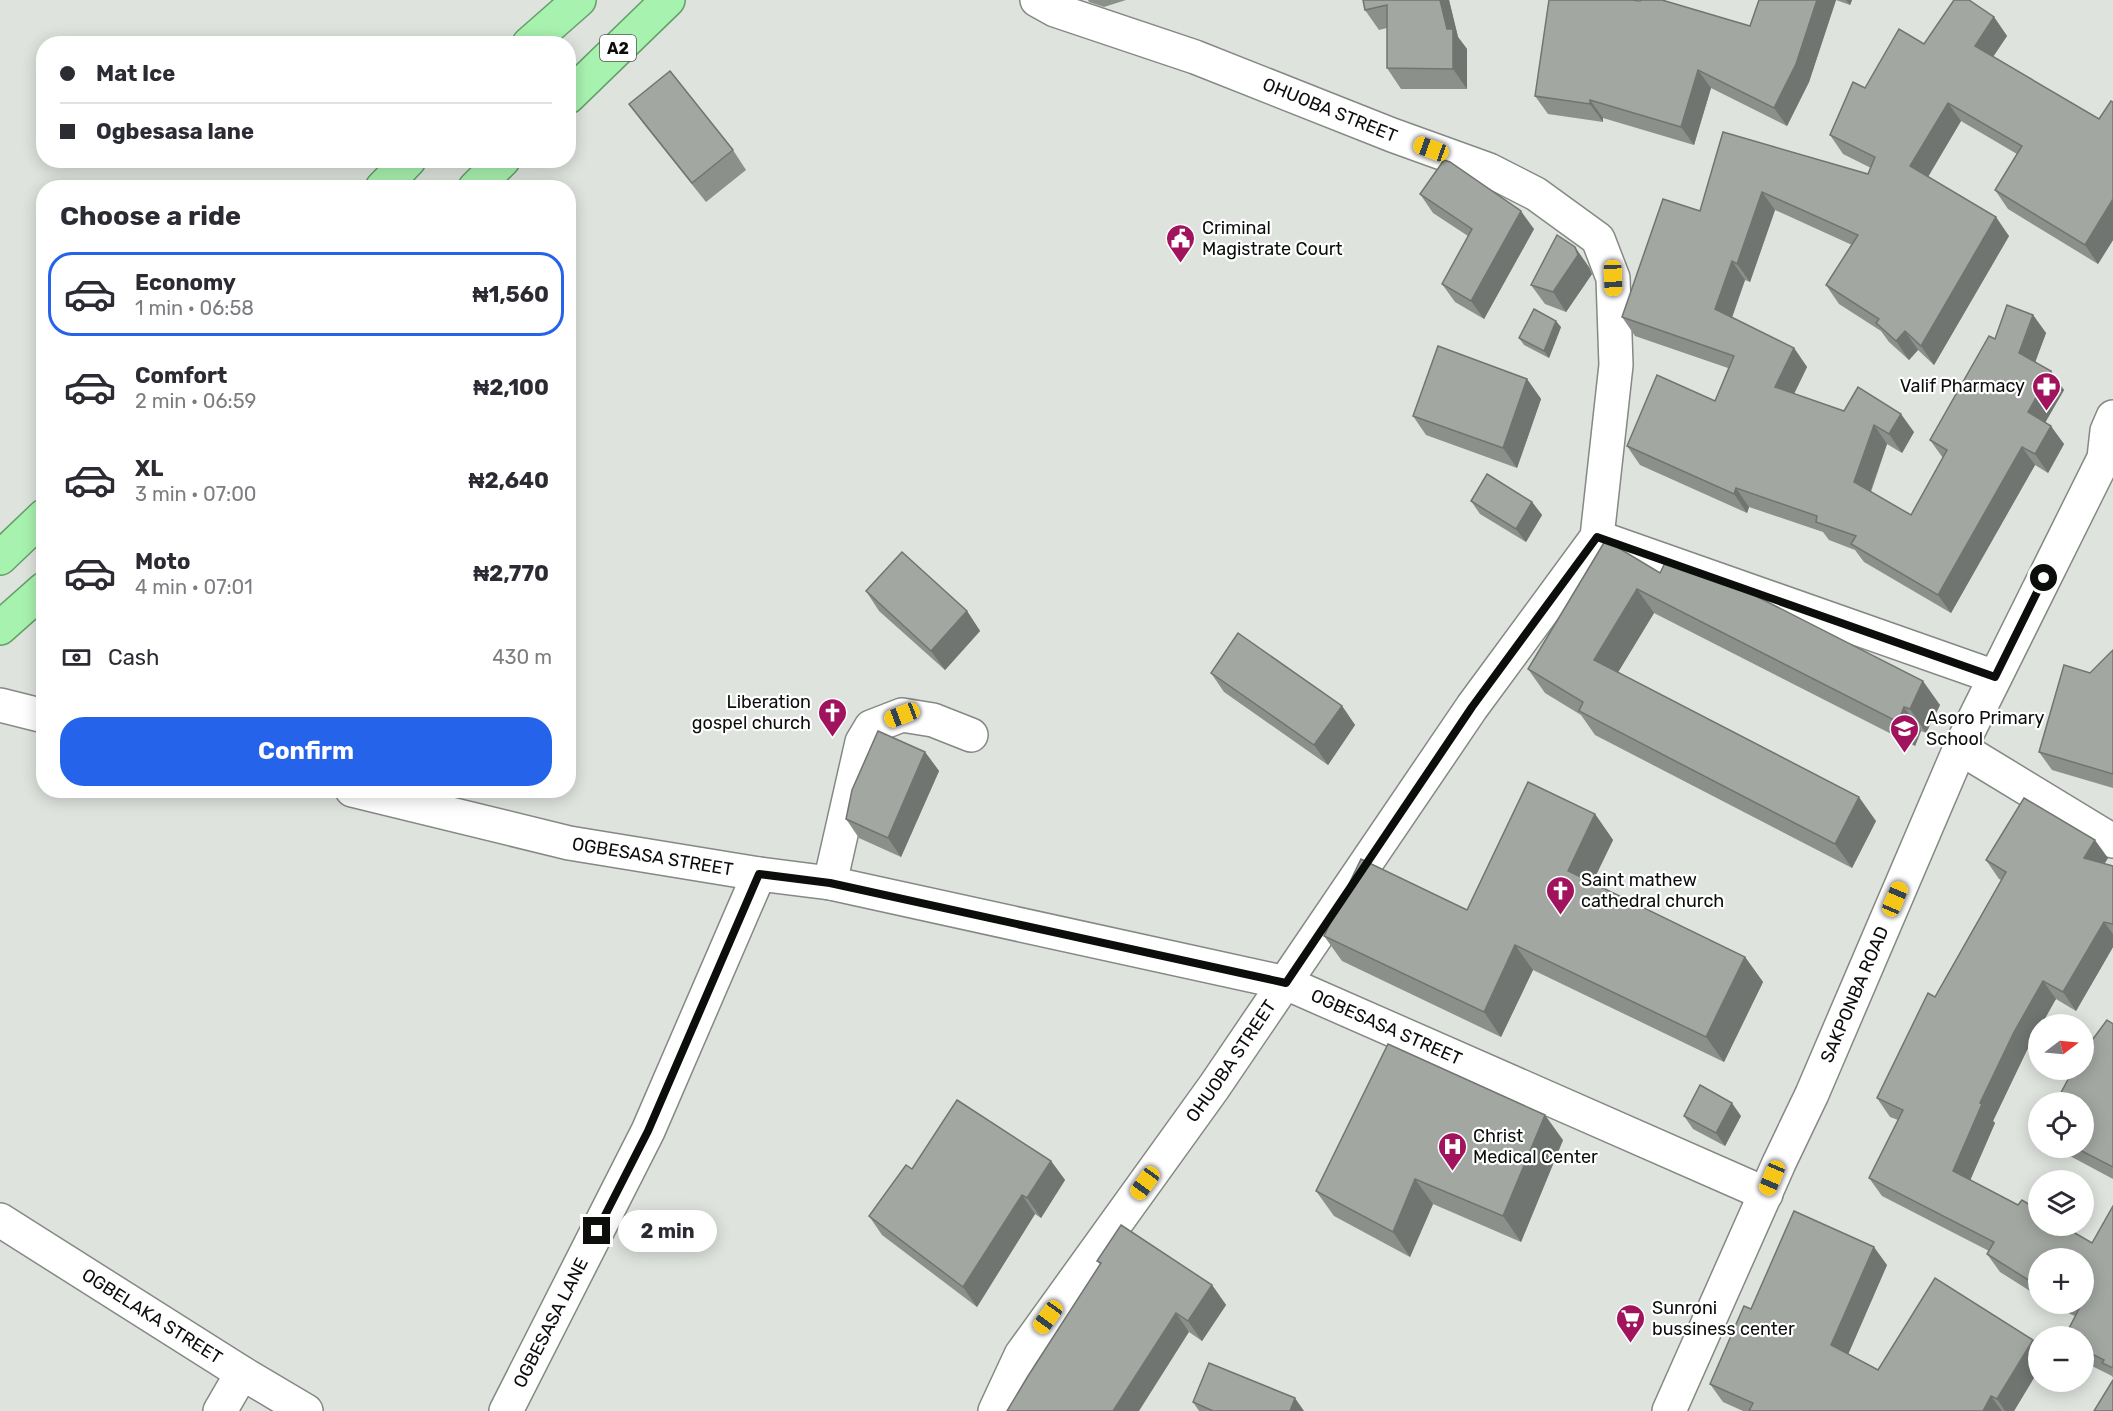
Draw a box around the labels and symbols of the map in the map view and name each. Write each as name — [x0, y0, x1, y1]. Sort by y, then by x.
road number: A2 — [600, 35, 636, 61]
street label: OHUOBA STREET — [1259, 73, 1401, 147]
car — [1411, 134, 1451, 164]
place label: Criminal Magistrate Court — [1202, 217, 1343, 260]
public building icon: Criminal Magistrate Court — [1165, 222, 1197, 264]
car — [1603, 260, 1623, 296]
pharmacy icon: Valif Pharmacy — [2030, 370, 2062, 412]
place label: Valif Pharmacy — [1900, 375, 2025, 397]
route start — [2030, 564, 2057, 591]
place label: Liberation gospel church — [692, 691, 811, 734]
church icon: Liberation gospel church — [816, 696, 848, 738]
car — [882, 700, 922, 730]
place label: Asoro Primary School — [1926, 707, 2045, 750]
school or university icon: Asoro Primary School — [1889, 712, 1921, 754]
street label: OGBESASA STREET — [570, 833, 735, 881]
place label: Saint mathew cathedral church — [1581, 869, 1724, 912]
church icon: Saint mathew cathedral church — [1544, 874, 1576, 916]
car — [1880, 879, 1910, 919]
street label: SAKPONBA ROAD — [1816, 923, 1893, 1066]
street label: OGBESASA STREET — [1307, 984, 1465, 1070]
street label: OHUOBA STREET — [1181, 996, 1281, 1126]
north arrow — [2028, 1014, 2094, 1080]
place label: Christ Medical Center — [1473, 1125, 1598, 1168]
hospital icon: Christ Medical Center — [1436, 1130, 1468, 1172]
car — [1757, 1158, 1787, 1198]
car — [1127, 1163, 1163, 1203]
callout: 2 min — [618, 1210, 717, 1252]
route end — [583, 1217, 610, 1244]
street label: OGBESASA LANE — [509, 1254, 593, 1391]
street label: OGBELAKA STREET — [78, 1264, 226, 1369]
car — [1030, 1297, 1066, 1337]
place label: Sunroni bussiness center — [1652, 1297, 1795, 1340]
supermarket icon: Sunroni bussiness center — [1615, 1302, 1647, 1344]

